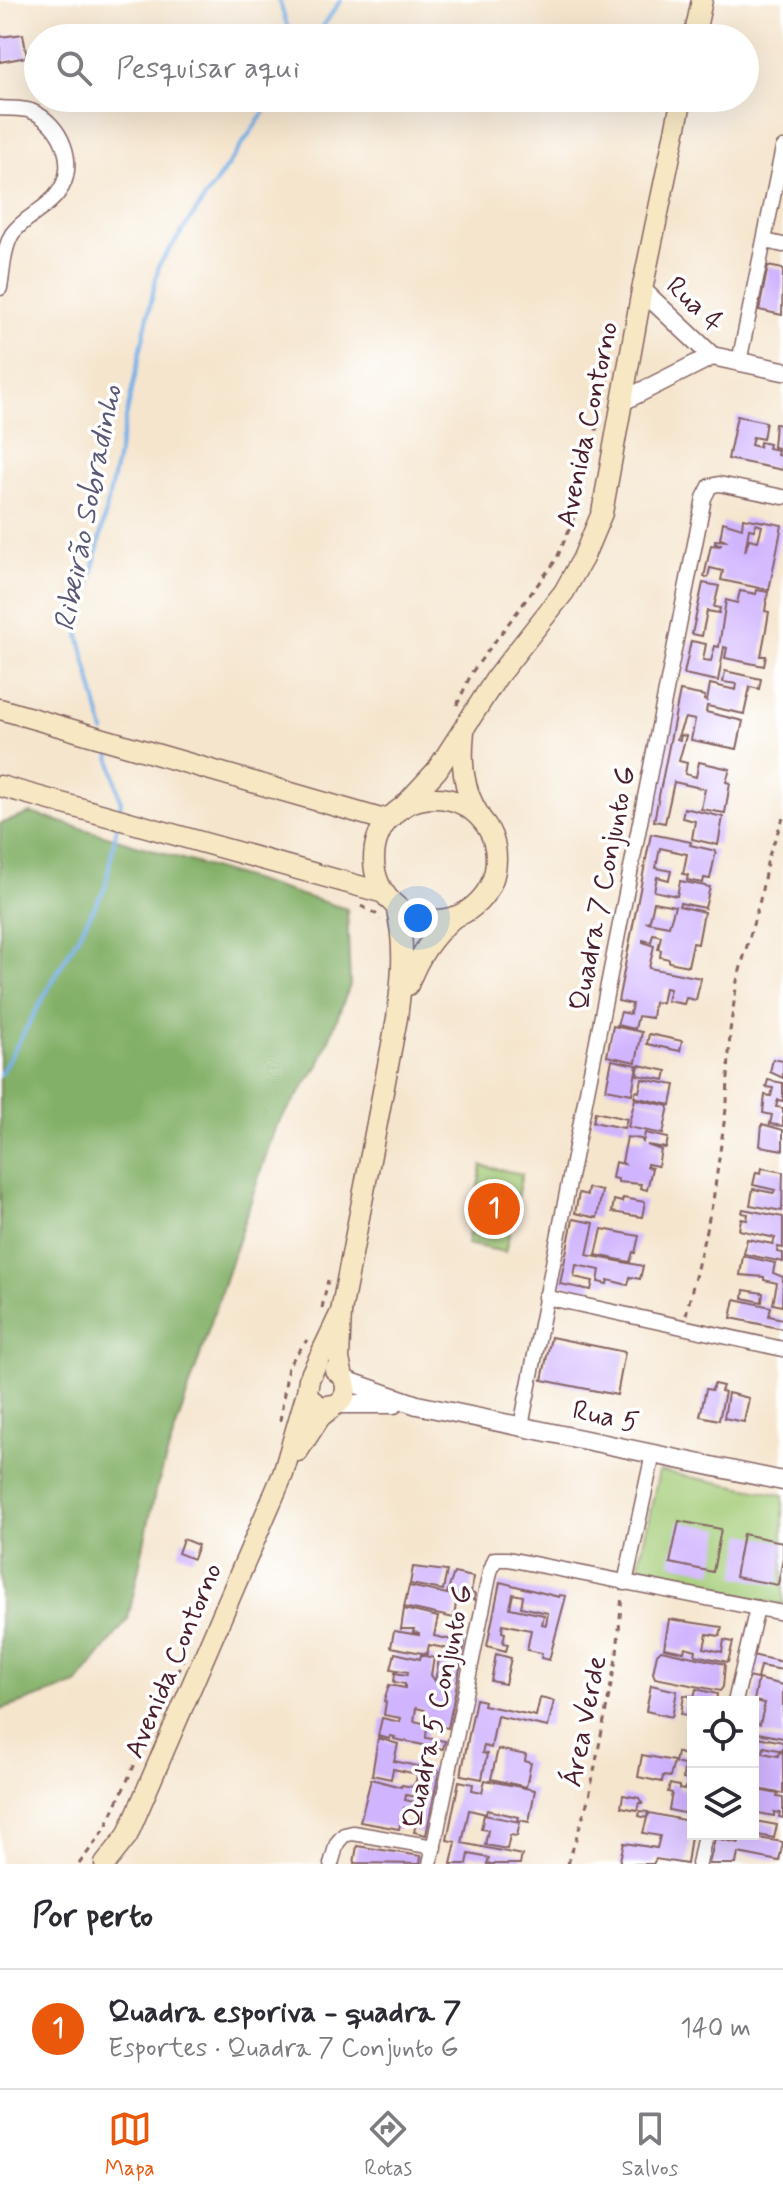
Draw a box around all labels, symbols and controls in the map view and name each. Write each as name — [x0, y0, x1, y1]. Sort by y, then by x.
search box — [24, 24, 759, 112]
icon: search — [52, 46, 96, 90]
text: Pesquisar aqui — [116, 49, 300, 88]
street label: Rua 4 — [657, 269, 731, 341]
street label: Avenida Contorno — [549, 319, 628, 531]
water label: Ribeirão Sobradinho — [46, 381, 132, 635]
street label: Quadra 7 Conjunto G — [562, 763, 645, 1014]
your location — [398, 898, 438, 938]
pin: 1 — [468, 1179, 520, 1239]
street label: Rua 5 — [569, 1392, 642, 1443]
street label: Avenida Contorno — [116, 1558, 232, 1764]
street label: Quadra 5 Conjunto G — [394, 1581, 482, 1832]
street label: Área Verde — [554, 1652, 616, 1790]
map controls — [687, 1696, 759, 1840]
button: locate — [687, 1696, 759, 1768]
button: layers — [687, 1768, 759, 1840]
text: Por perto — [32, 1894, 153, 1939]
text: Quadra esporiva - quadra 7 — [108, 1993, 461, 2032]
text: 1 — [52, 2012, 64, 2046]
text: 140 m — [680, 2012, 751, 2046]
text: Esportes · Quadra 7 Conjunto G — [108, 2032, 459, 2066]
tab: Mapa — [105, 2107, 155, 2183]
tab: Rotas — [364, 2107, 412, 2183]
tab: Salvos — [622, 2107, 678, 2183]

